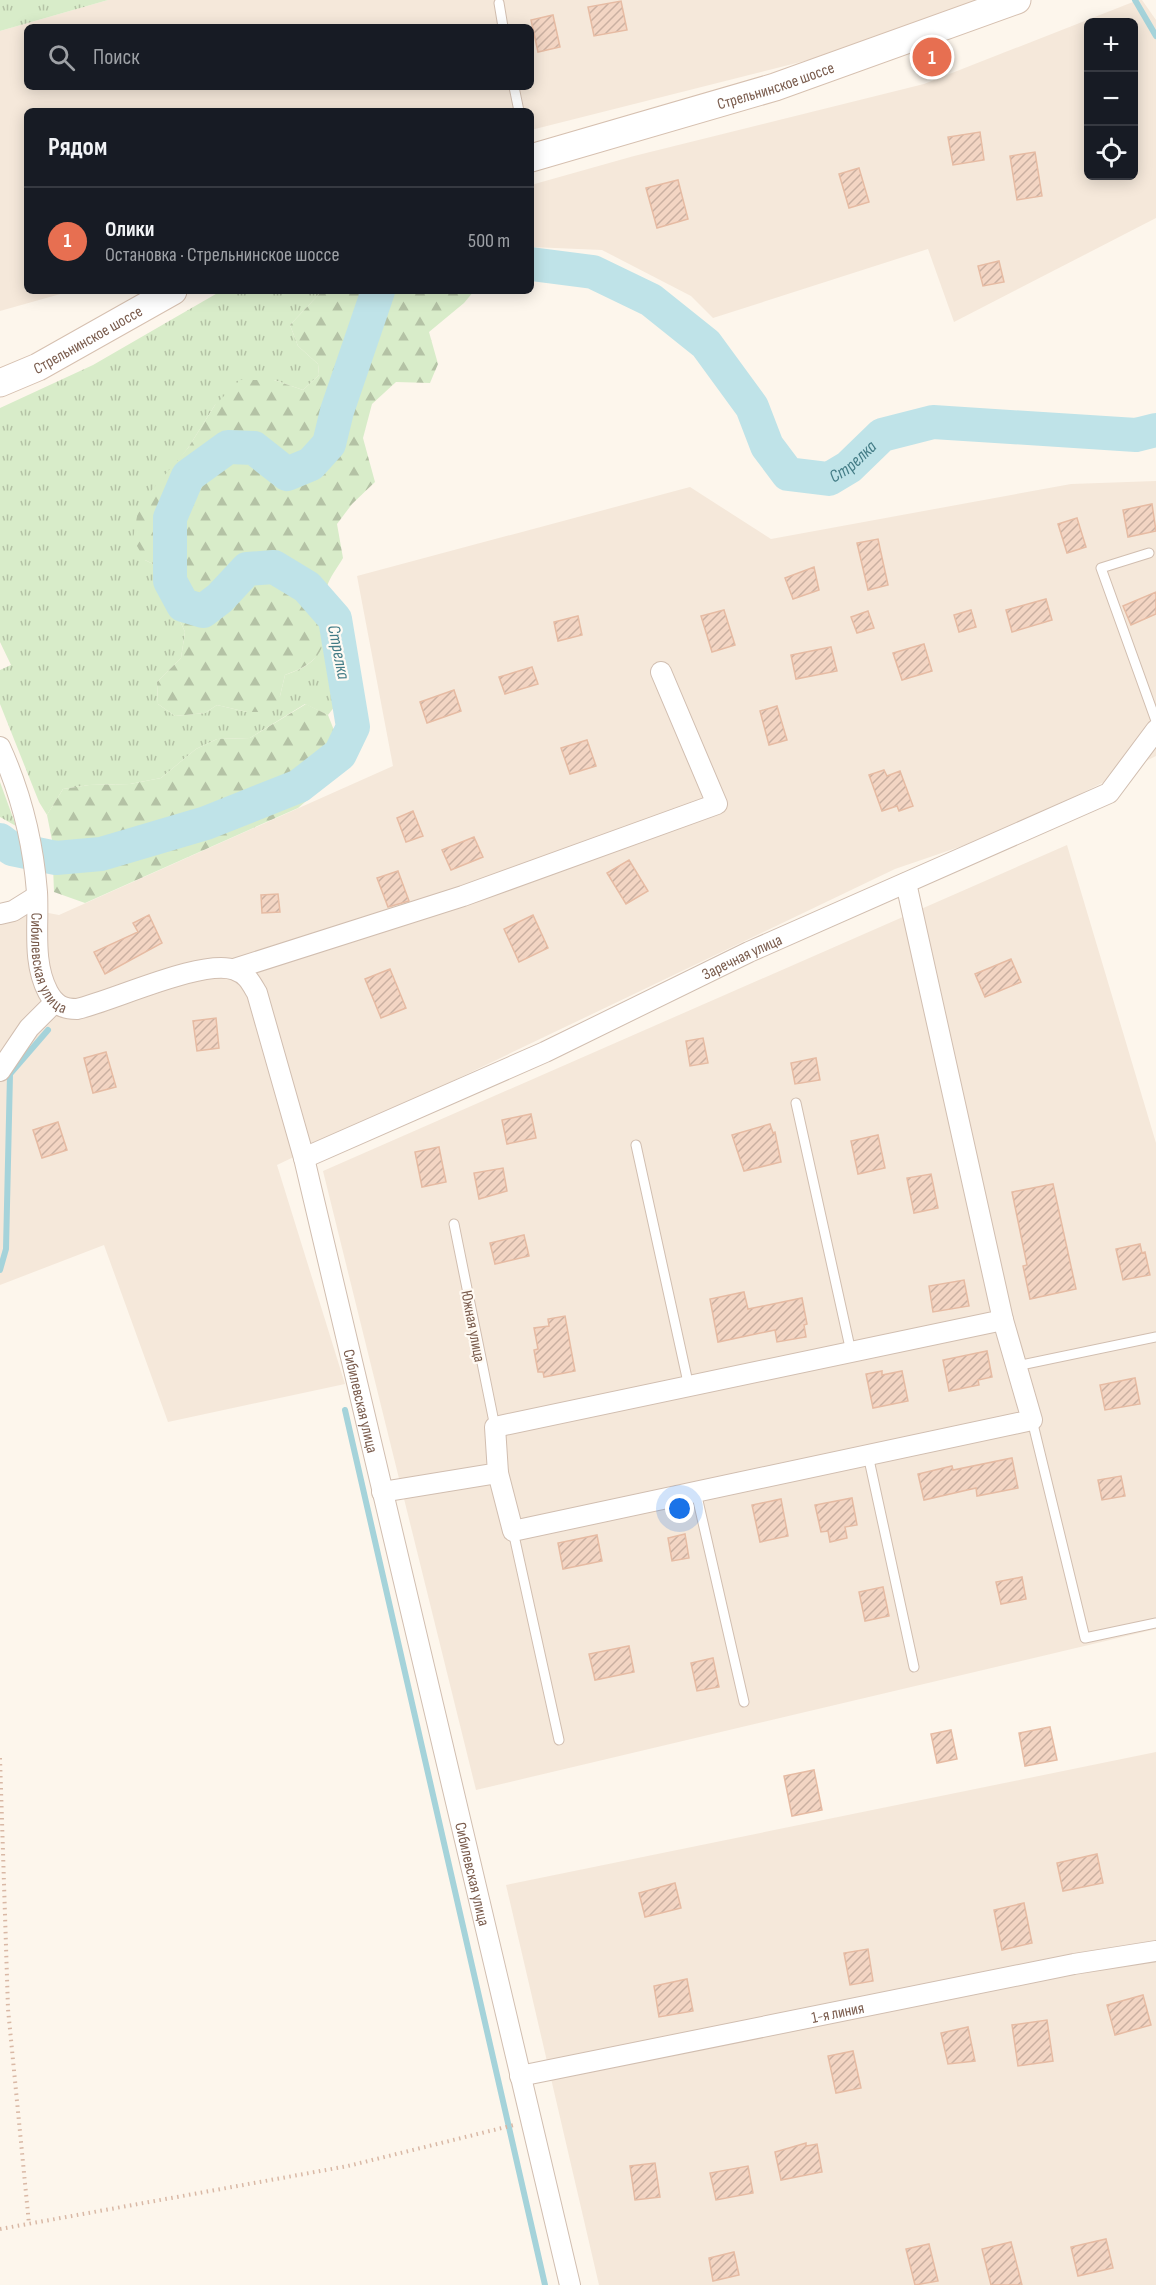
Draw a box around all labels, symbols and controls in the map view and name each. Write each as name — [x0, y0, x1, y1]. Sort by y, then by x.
map controls — [1084, 18, 1138, 180]
button: + — [1084, 18, 1138, 72]
search box — [24, 24, 534, 90]
pin: 1 — [912, 34, 952, 80]
icon: search — [45, 41, 78, 74]
text: Поиск — [93, 44, 139, 71]
street label: Стрельнинское шоссе — [715, 59, 837, 114]
button: − — [1084, 72, 1138, 126]
button: locate — [1084, 126, 1138, 180]
text: Рядом — [48, 132, 107, 163]
text: Олики — [105, 216, 154, 243]
text: 1 — [64, 229, 71, 253]
text: 500 m — [468, 229, 510, 253]
text: Остановка · Стрельнинское шоссе — [105, 243, 340, 267]
street label: Стрельнинское шоссе — [31, 302, 146, 379]
water label: Стрелка — [826, 436, 881, 487]
water label: Стрелка — [323, 623, 354, 682]
street label: Сибилевская улица — [26, 913, 69, 1018]
street label: Заречная улица — [699, 931, 785, 985]
street label: Южная улица — [456, 1289, 489, 1364]
street label: Сибилевская улица — [338, 1348, 381, 1455]
your location — [665, 1494, 694, 1523]
street label: Сибилевская улица — [450, 1821, 493, 1928]
street label: 1-я линия — [810, 1999, 866, 2028]

